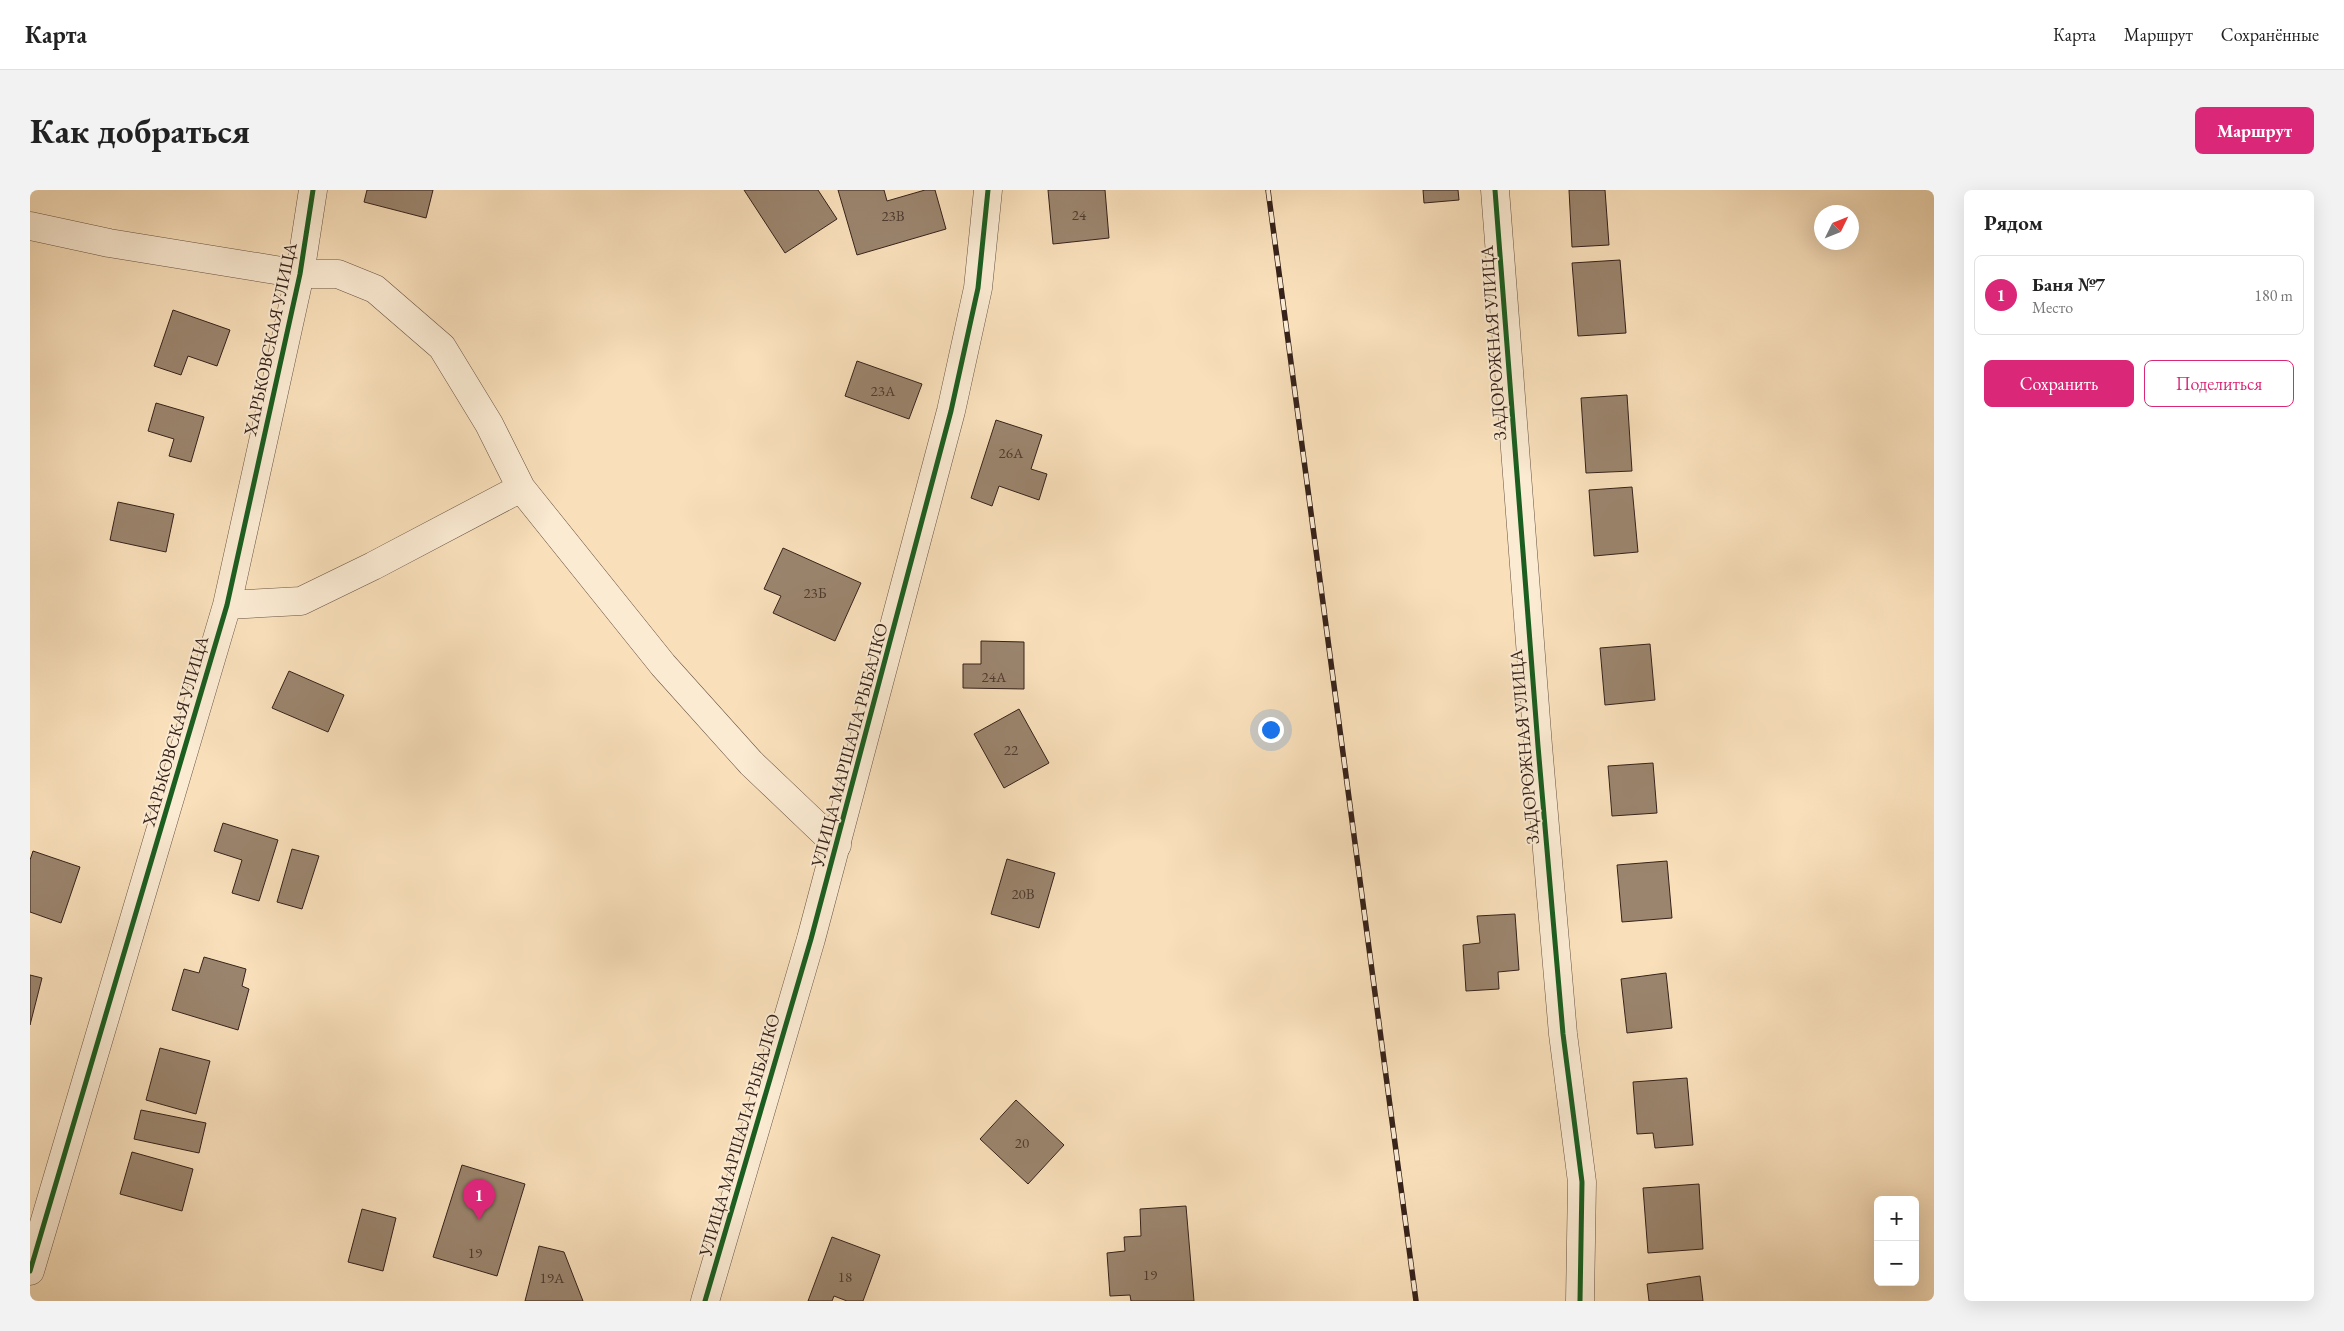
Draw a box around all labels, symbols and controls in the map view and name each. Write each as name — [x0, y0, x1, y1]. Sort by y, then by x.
text: Карта — [25, 19, 87, 50]
text: Карта — [2053, 23, 2096, 46]
text: Маршрут — [2124, 23, 2193, 46]
text: Сохранённые — [2221, 23, 2319, 46]
button: Маршрут — [2195, 107, 2314, 154]
text: Как добраться — [30, 108, 250, 153]
house number: 24 — [1072, 205, 1087, 224]
north arrow — [1814, 205, 1859, 250]
house number: 23В — [881, 206, 905, 225]
text: Рядом — [1984, 209, 2043, 236]
street label: ХАРЬКОВСКАЯ УЛИЦА — [238, 240, 302, 439]
street label: ЗАДОРОЖНАЯ УЛИЦА — [1475, 244, 1511, 441]
text: Баня №7 — [2032, 272, 2105, 297]
text: 1 — [1997, 285, 2005, 306]
text: 180 m — [2254, 285, 2293, 306]
text: Место — [2032, 297, 2073, 318]
button: Сохранить — [1984, 360, 2134, 407]
button: Поделиться — [2144, 360, 2294, 407]
house number: 23А — [871, 381, 896, 400]
house number: 26А — [999, 443, 1024, 462]
house number: 23Б — [803, 583, 827, 602]
street label: УЛИЦА МАРШАЛА РЫБАЛКО — [805, 620, 893, 871]
street label: ХАРЬКОВСКАЯ УЛИЦА — [137, 633, 213, 830]
street label: ЗАДОРОЖНАЯ УЛИЦА — [1504, 648, 1544, 845]
house number: 24А — [982, 667, 1007, 686]
your location — [1258, 717, 1284, 743]
house number: 22 — [1004, 740, 1019, 759]
house number: 20В — [1011, 884, 1035, 903]
street label: УЛИЦА МАРШАЛА РЫБАЛКО — [693, 1011, 785, 1260]
house number: 20 — [1015, 1133, 1029, 1152]
pin: 1 — [463, 1179, 495, 1220]
map controls — [1874, 1196, 1919, 1286]
button: + — [1874, 1196, 1919, 1241]
button: − — [1874, 1241, 1919, 1286]
house number: 19 — [468, 1243, 482, 1262]
house number: 19 — [1143, 1265, 1157, 1284]
house number: 18 — [838, 1267, 852, 1286]
house number: 19А — [540, 1268, 565, 1287]

